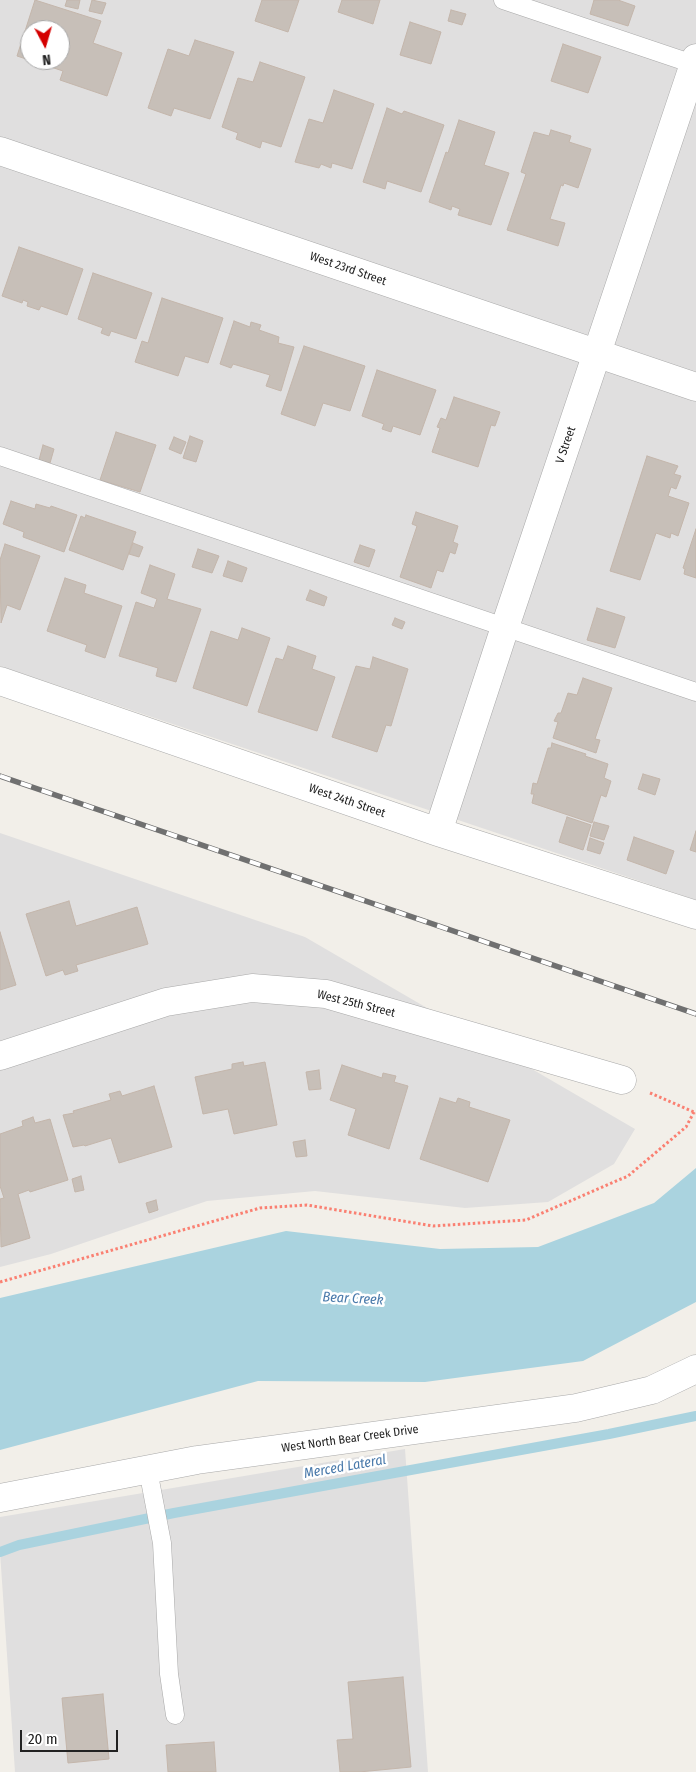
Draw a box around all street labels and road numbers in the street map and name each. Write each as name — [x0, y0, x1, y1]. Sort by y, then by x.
street label: West 23rd Street — [308, 249, 388, 289]
street label: V Street — [553, 424, 579, 466]
street label: West 24th Street — [307, 781, 387, 821]
street label: West 25th Street — [315, 987, 397, 1021]
street label: West North Bear Creek Drive — [281, 1422, 419, 1456]

